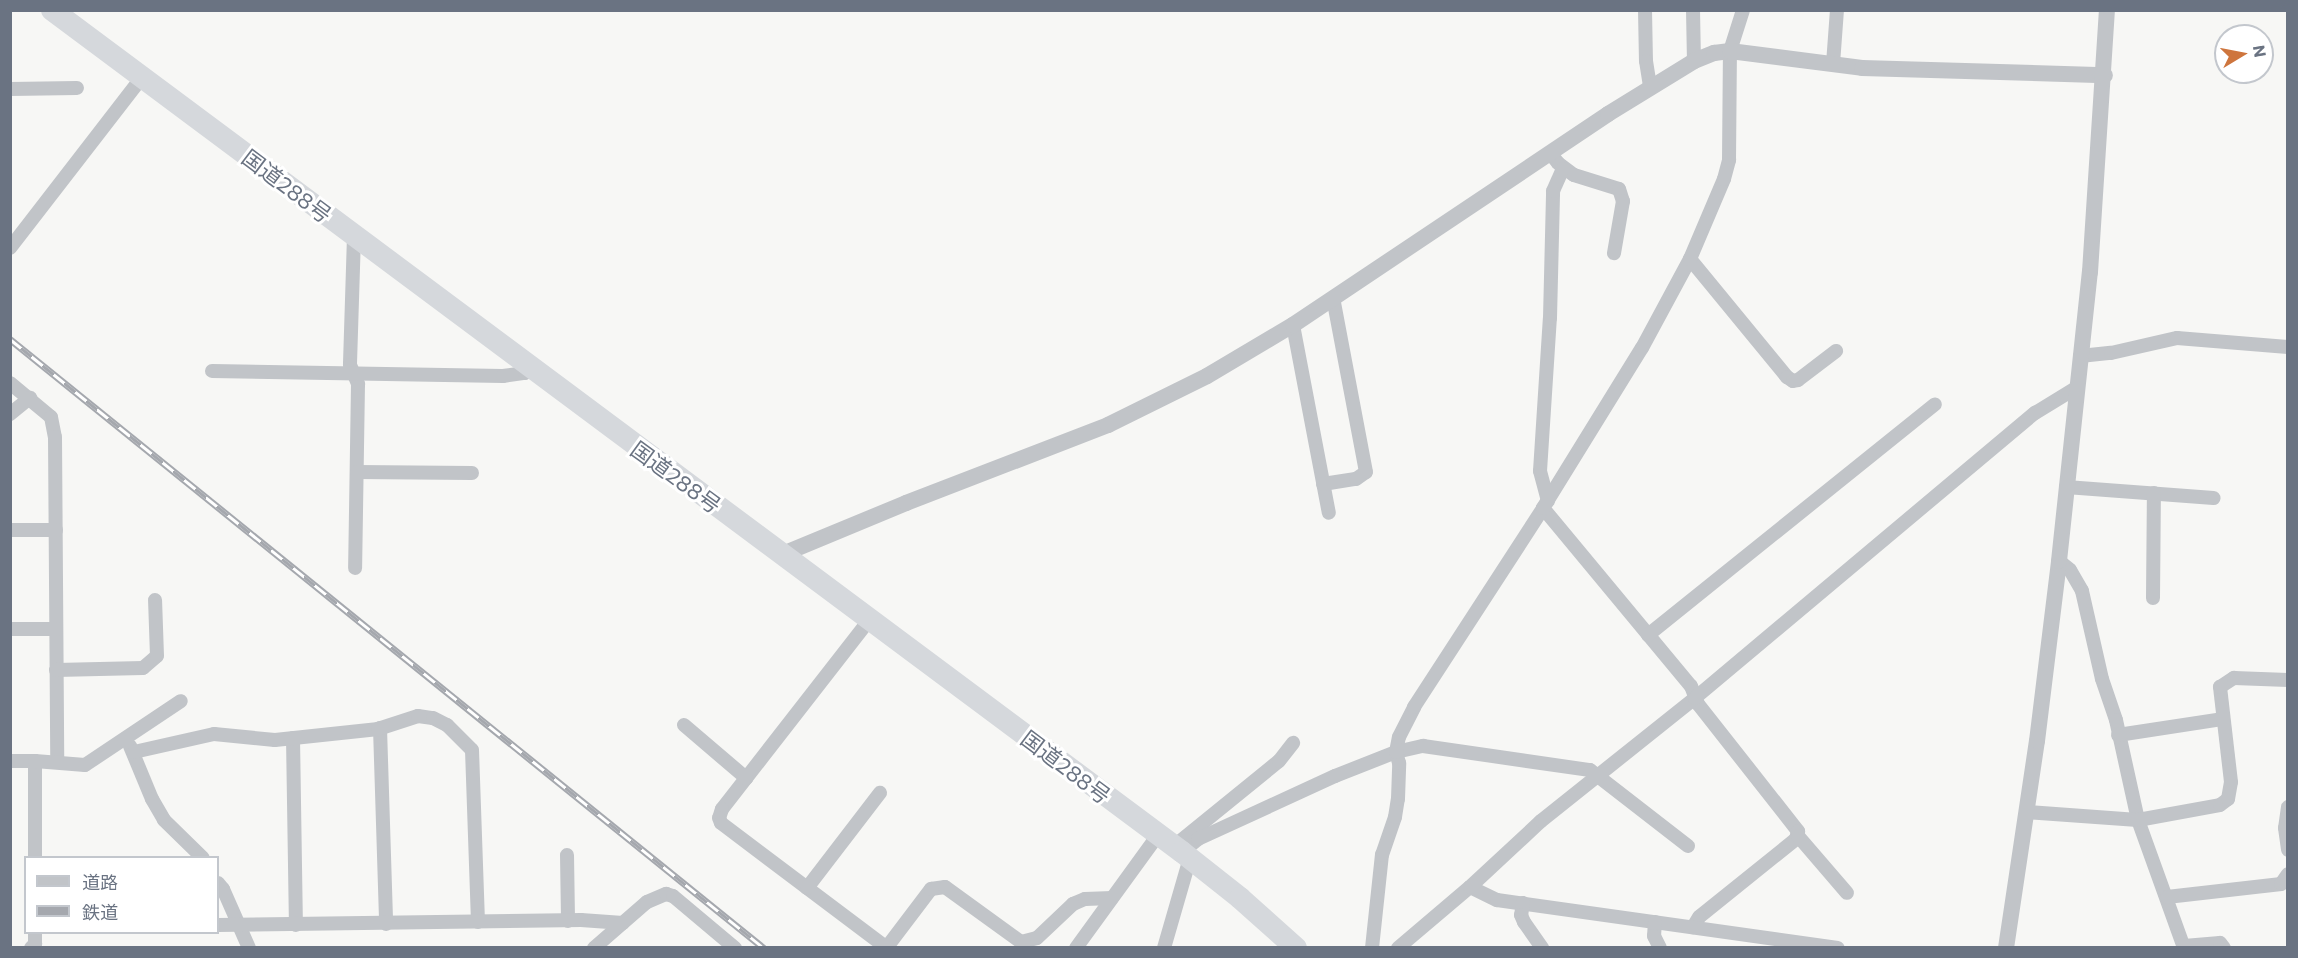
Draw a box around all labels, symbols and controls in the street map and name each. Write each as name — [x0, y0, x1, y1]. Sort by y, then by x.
north arrow — [2214, 24, 2274, 84]
text: N — [2250, 44, 2271, 59]
street label: 国道288号 — [237, 144, 337, 228]
street label: 国道288号 — [626, 436, 726, 518]
street label: 国道288号 — [1016, 725, 1116, 809]
legend — [24, 856, 219, 934]
text: 道路 — [82, 871, 118, 893]
text: 鉄道 — [82, 901, 118, 923]

